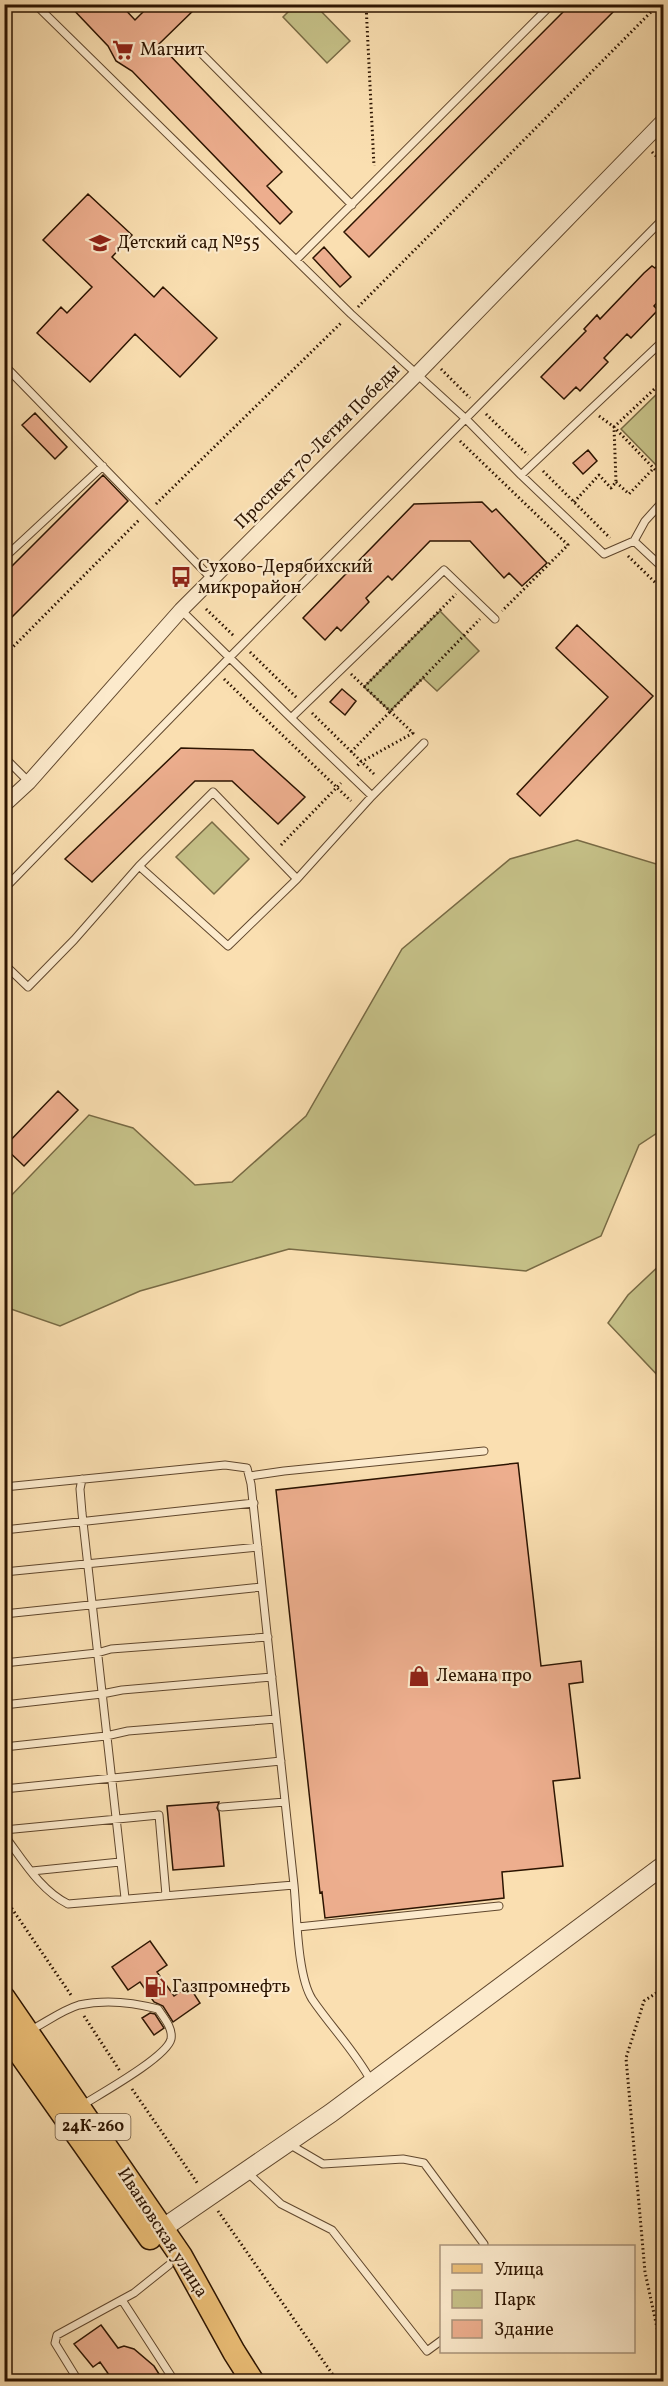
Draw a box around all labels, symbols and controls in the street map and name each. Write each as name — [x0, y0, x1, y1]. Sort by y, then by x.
supermarket icon: Магнит — [111, 38, 135, 62]
place label: Магнит — [140, 38, 204, 63]
school or university icon: Детский сад №55 — [88, 231, 112, 255]
place label: Детский сад №55 — [117, 231, 260, 256]
street label: Проспект 70-Летия Победы — [230, 358, 407, 535]
place label: Сухово-Дерябихский микрорайон — [198, 555, 373, 601]
bus stop icon: Сухово-Дерябихский микрорайон — [169, 565, 193, 589]
shop icon: Лемана про — [407, 1664, 431, 1688]
place label: Лемана про — [436, 1664, 532, 1689]
fuel station icon: Газпромнефть — [143, 1975, 167, 1999]
place label: Газпромнефть — [172, 1975, 290, 2000]
road number: 24К-260 — [56, 2114, 130, 2140]
street label: Ивановская улица — [111, 2163, 213, 2303]
legend — [440, 2245, 635, 2353]
text: Улица — [494, 2258, 544, 2283]
text: Парк — [494, 2288, 536, 2313]
text: Здание — [494, 2318, 554, 2343]

